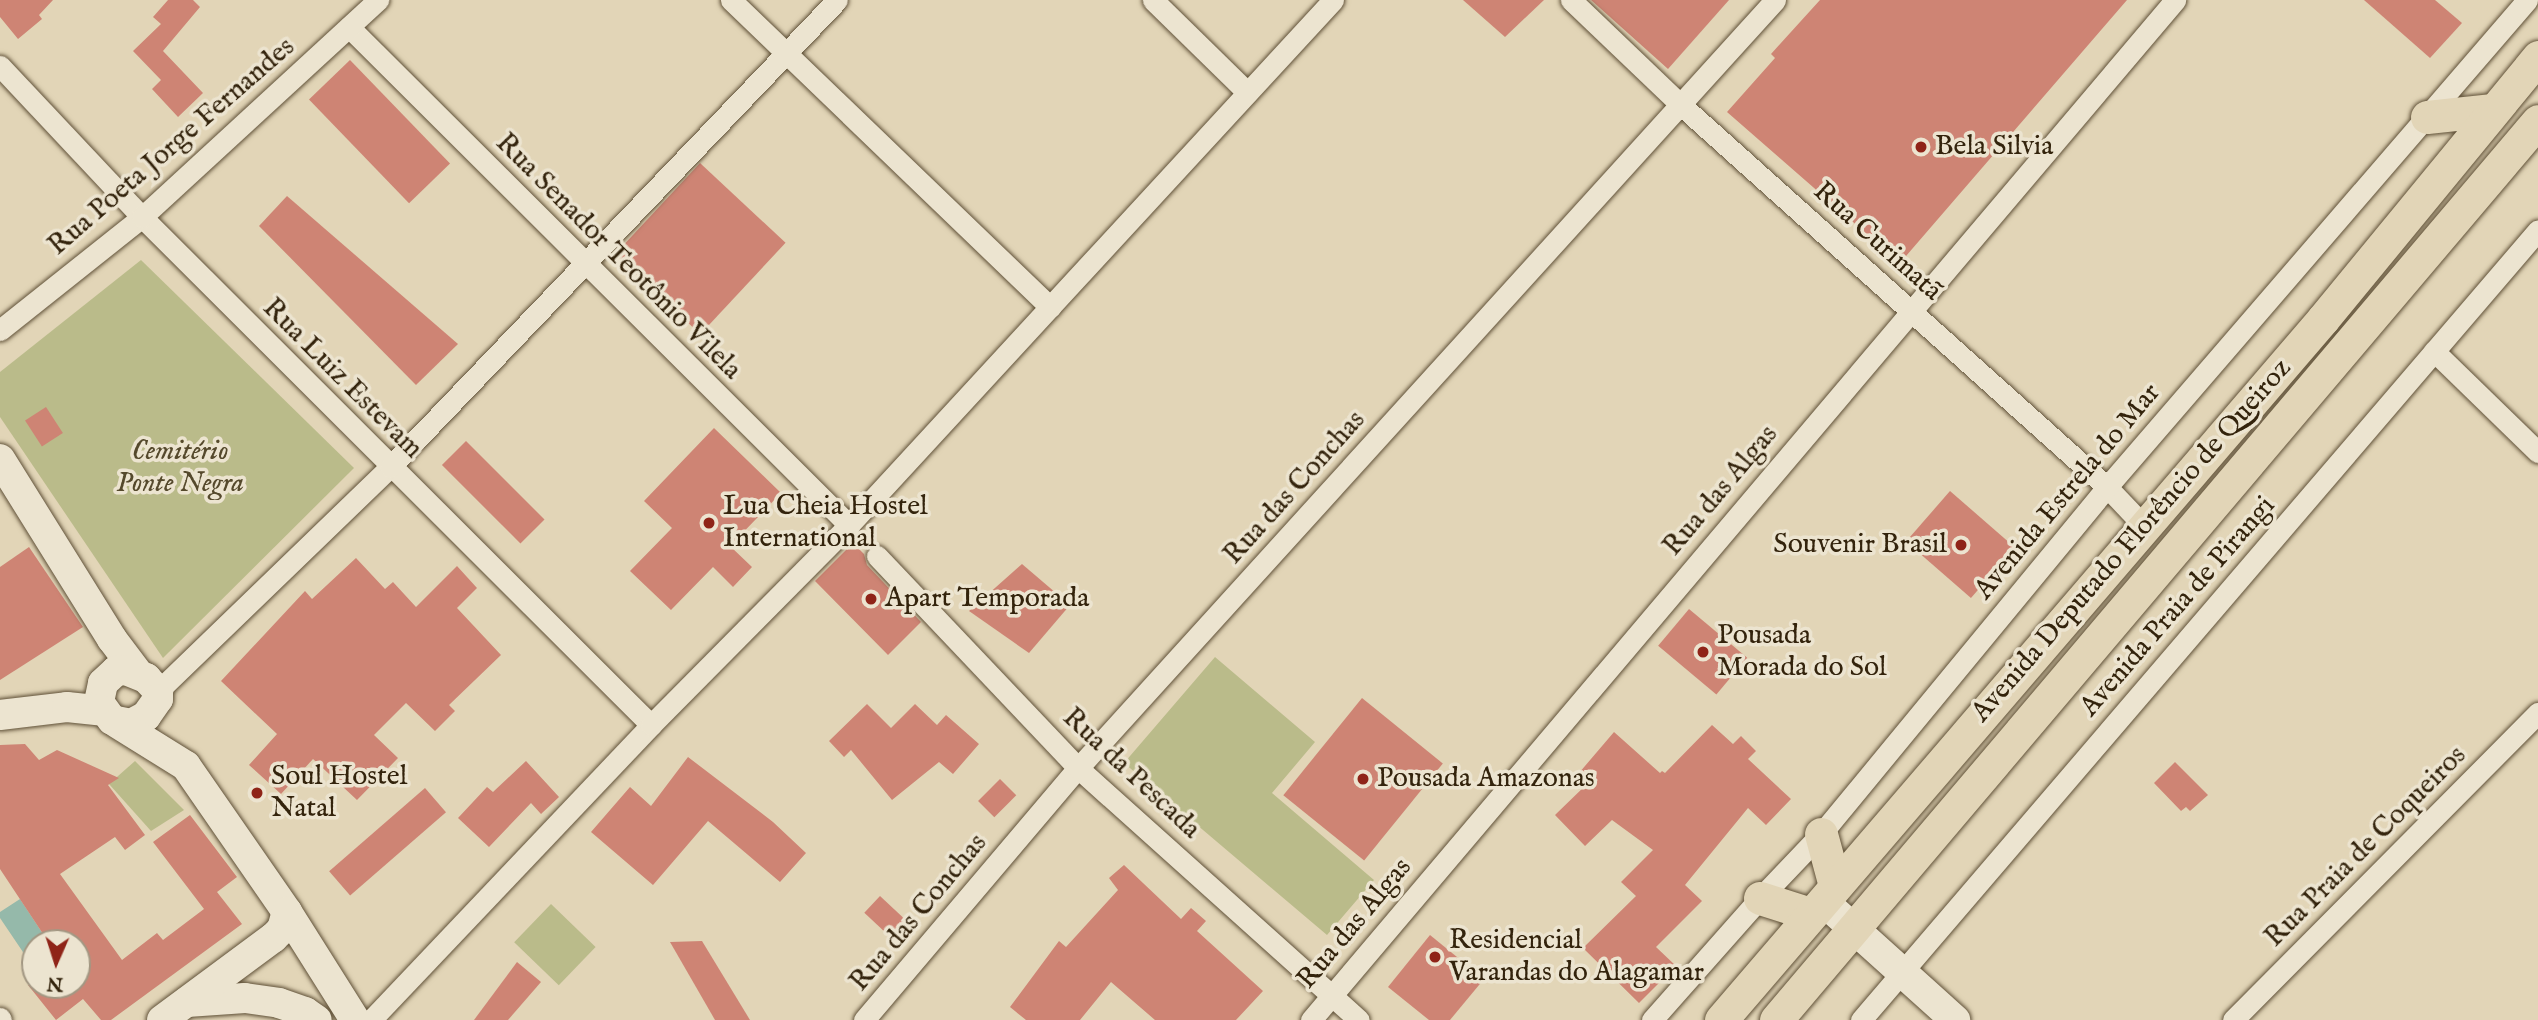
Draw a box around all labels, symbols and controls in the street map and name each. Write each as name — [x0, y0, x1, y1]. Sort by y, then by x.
street label: Rua Poeta Jorge Fernandes — [42, 31, 302, 263]
street label: Rua Senador Teotônio Vilela — [488, 127, 748, 387]
place label: Bela Silvia — [1935, 130, 2053, 164]
marker: Bela Silvia — [1913, 139, 1929, 155]
street label: Rua Curimatã — [1806, 175, 1948, 309]
street label: Rua Luiz Estevam — [255, 292, 429, 466]
street label: Avenida Deputado Florêncio de Queiroz — [1965, 352, 2299, 730]
street label: Avenida Estrela do Mar — [1968, 377, 2168, 607]
street label: Rua das Conchas — [1217, 404, 1373, 572]
street label: Rua das Algas — [1657, 419, 1785, 563]
park label: Cemitério Ponte Negra — [116, 435, 244, 501]
place label: Lua Cheia Hostel International — [723, 490, 928, 556]
street label: Avenida Praia de Pirangi — [2073, 490, 2283, 724]
marker: Lua Cheia Hostel International — [701, 515, 717, 531]
place label: Souvenir Brasil — [1773, 528, 1947, 562]
marker: Souvenir Brasil — [1953, 537, 1969, 553]
place label: Apart Temporada — [885, 582, 1089, 616]
marker: Apart Temporada — [863, 591, 879, 607]
place label: Pousada Morada do Sol — [1717, 619, 1887, 685]
marker: Pousada Morada do Sol — [1695, 644, 1711, 660]
street label: Rua da Pescada — [1055, 701, 1207, 847]
street label: Rua Praia de Coqueiros — [2258, 739, 2474, 955]
place label: Soul Hostel Natal — [271, 760, 407, 826]
place label: Pousada Amazonas — [1377, 762, 1595, 796]
marker: Pousada Amazonas — [1355, 771, 1371, 787]
marker: Soul Hostel Natal — [249, 785, 265, 801]
street label: Rua das Conchas — [843, 827, 995, 999]
street label: Rua das Algas — [1291, 852, 1419, 996]
place label: Residencial Varandas do Alagamar — [1449, 924, 1704, 990]
north arrow — [21, 929, 91, 999]
marker: Residencial Varandas do Alagamar — [1427, 949, 1443, 965]
text: N — [46, 971, 64, 995]

